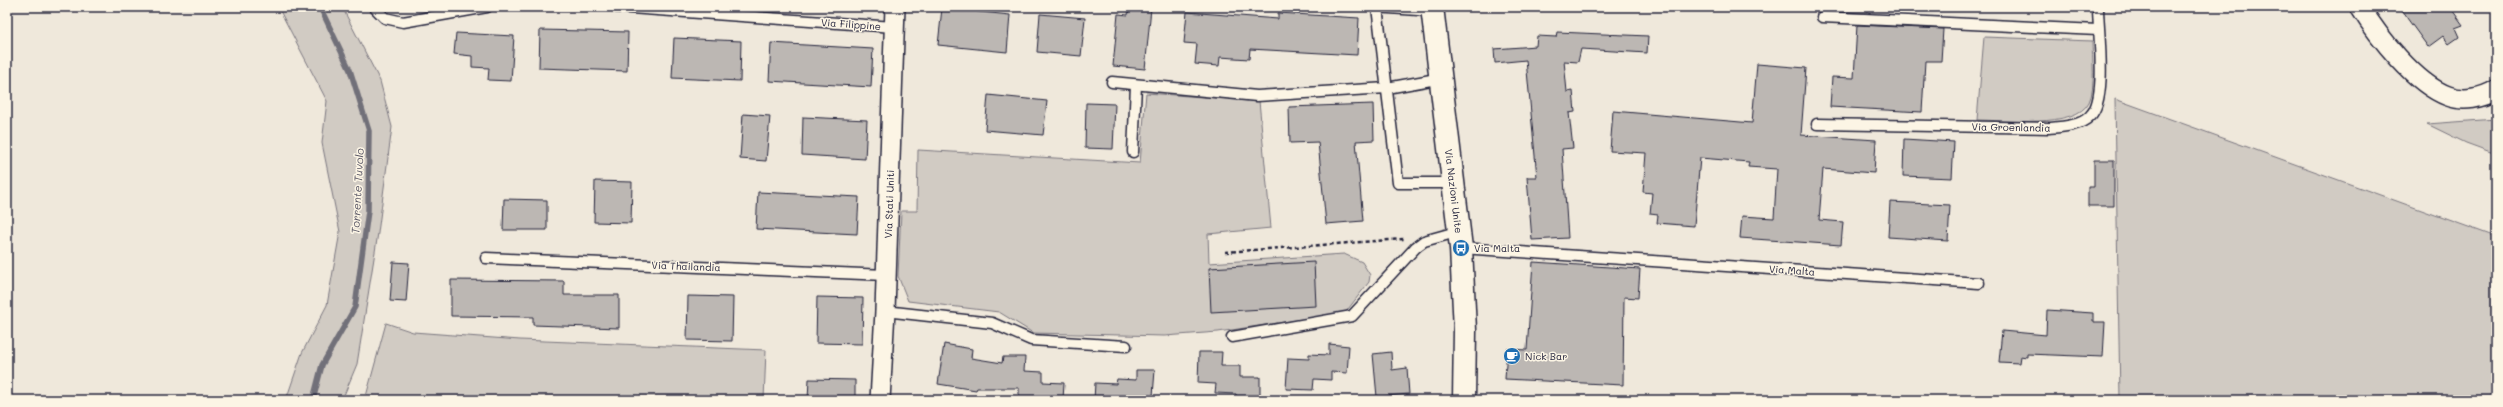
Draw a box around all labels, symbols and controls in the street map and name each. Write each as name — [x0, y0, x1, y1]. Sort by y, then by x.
street label: Via Filippine — [820, 15, 882, 33]
street label: Via Groenlandia — [1971, 119, 2051, 135]
water label: Torrente Tuvolo — [347, 147, 367, 234]
street label: Via Nazioni Unite — [1442, 148, 1466, 234]
street label: Via Stati Uniti — [881, 169, 897, 239]
bus stop icon: Via Malta — [1451, 238, 1471, 258]
place label: Via Malta — [1474, 241, 1520, 255]
street label: Via Thailandia — [651, 258, 721, 274]
street label: Via Malta — [1768, 261, 1816, 279]
cafe icon: Nick Bar — [1502, 346, 1522, 366]
place label: Nick Bar — [1525, 349, 1567, 363]

